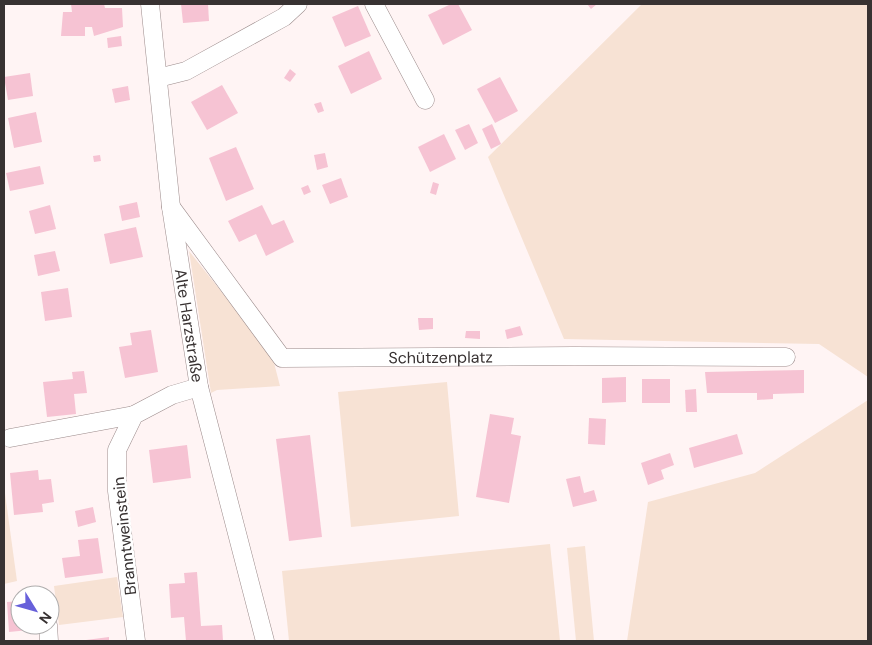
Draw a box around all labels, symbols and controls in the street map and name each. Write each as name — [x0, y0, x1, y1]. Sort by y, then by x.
street label: Alte Harzstraße — [170, 267, 208, 384]
street label: Schützenplatz — [388, 347, 493, 368]
street label: Branntweinstein — [108, 476, 141, 596]
north arrow — [10, 585, 60, 635]
text: N — [35, 608, 56, 627]

